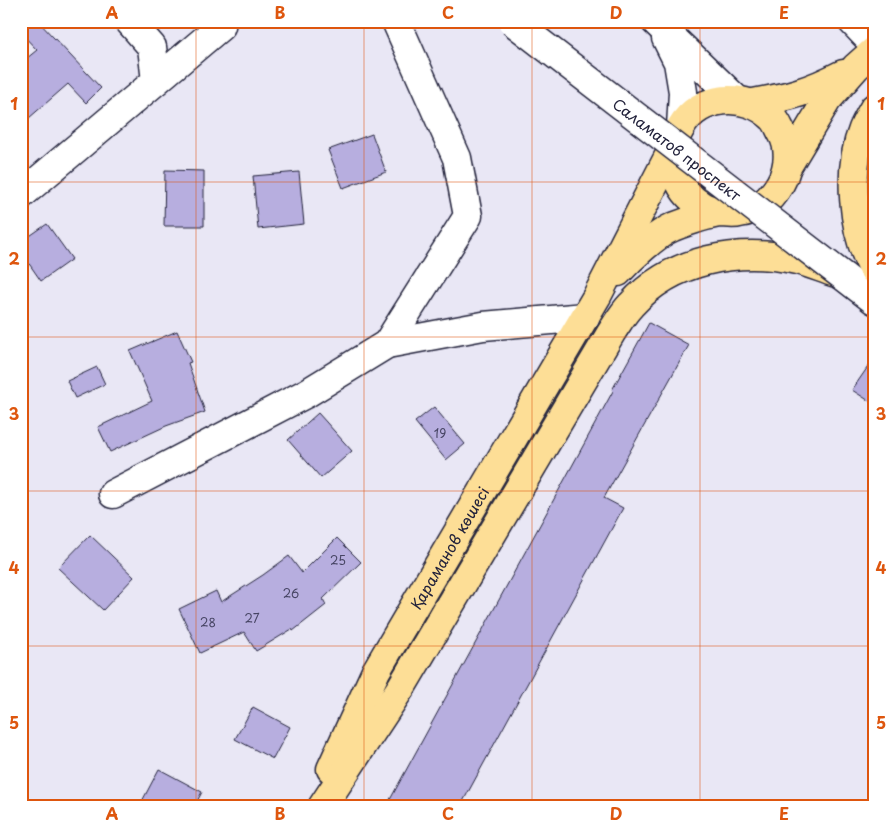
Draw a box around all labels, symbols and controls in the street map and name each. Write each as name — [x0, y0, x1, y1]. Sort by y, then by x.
text: A — [106, 0, 119, 24]
text: B — [275, 0, 286, 24]
text: C — [442, 0, 454, 24]
text: D — [610, 0, 622, 24]
text: E — [779, 0, 789, 24]
text: 1 — [10, 91, 18, 115]
text: 1 — [877, 91, 885, 115]
street label: Саламатов проспект — [609, 92, 747, 206]
text: 2 — [8, 246, 20, 270]
text: 2 — [875, 246, 887, 270]
text: 3 — [9, 401, 19, 425]
text: 3 — [876, 401, 886, 425]
house number: 19 — [434, 424, 446, 442]
street label: Қараманов көшесі — [403, 482, 494, 613]
house number: 25 — [330, 551, 346, 569]
text: 4 — [9, 555, 20, 579]
text: 4 — [876, 555, 887, 579]
house number: 26 — [283, 584, 299, 602]
house number: 27 — [245, 609, 260, 627]
house number: 28 — [200, 613, 216, 631]
text: 5 — [9, 710, 19, 734]
text: 5 — [876, 710, 886, 734]
text: A — [106, 801, 119, 825]
text: B — [275, 801, 286, 825]
text: C — [442, 801, 454, 825]
text: D — [610, 801, 622, 825]
text: E — [779, 801, 789, 825]

